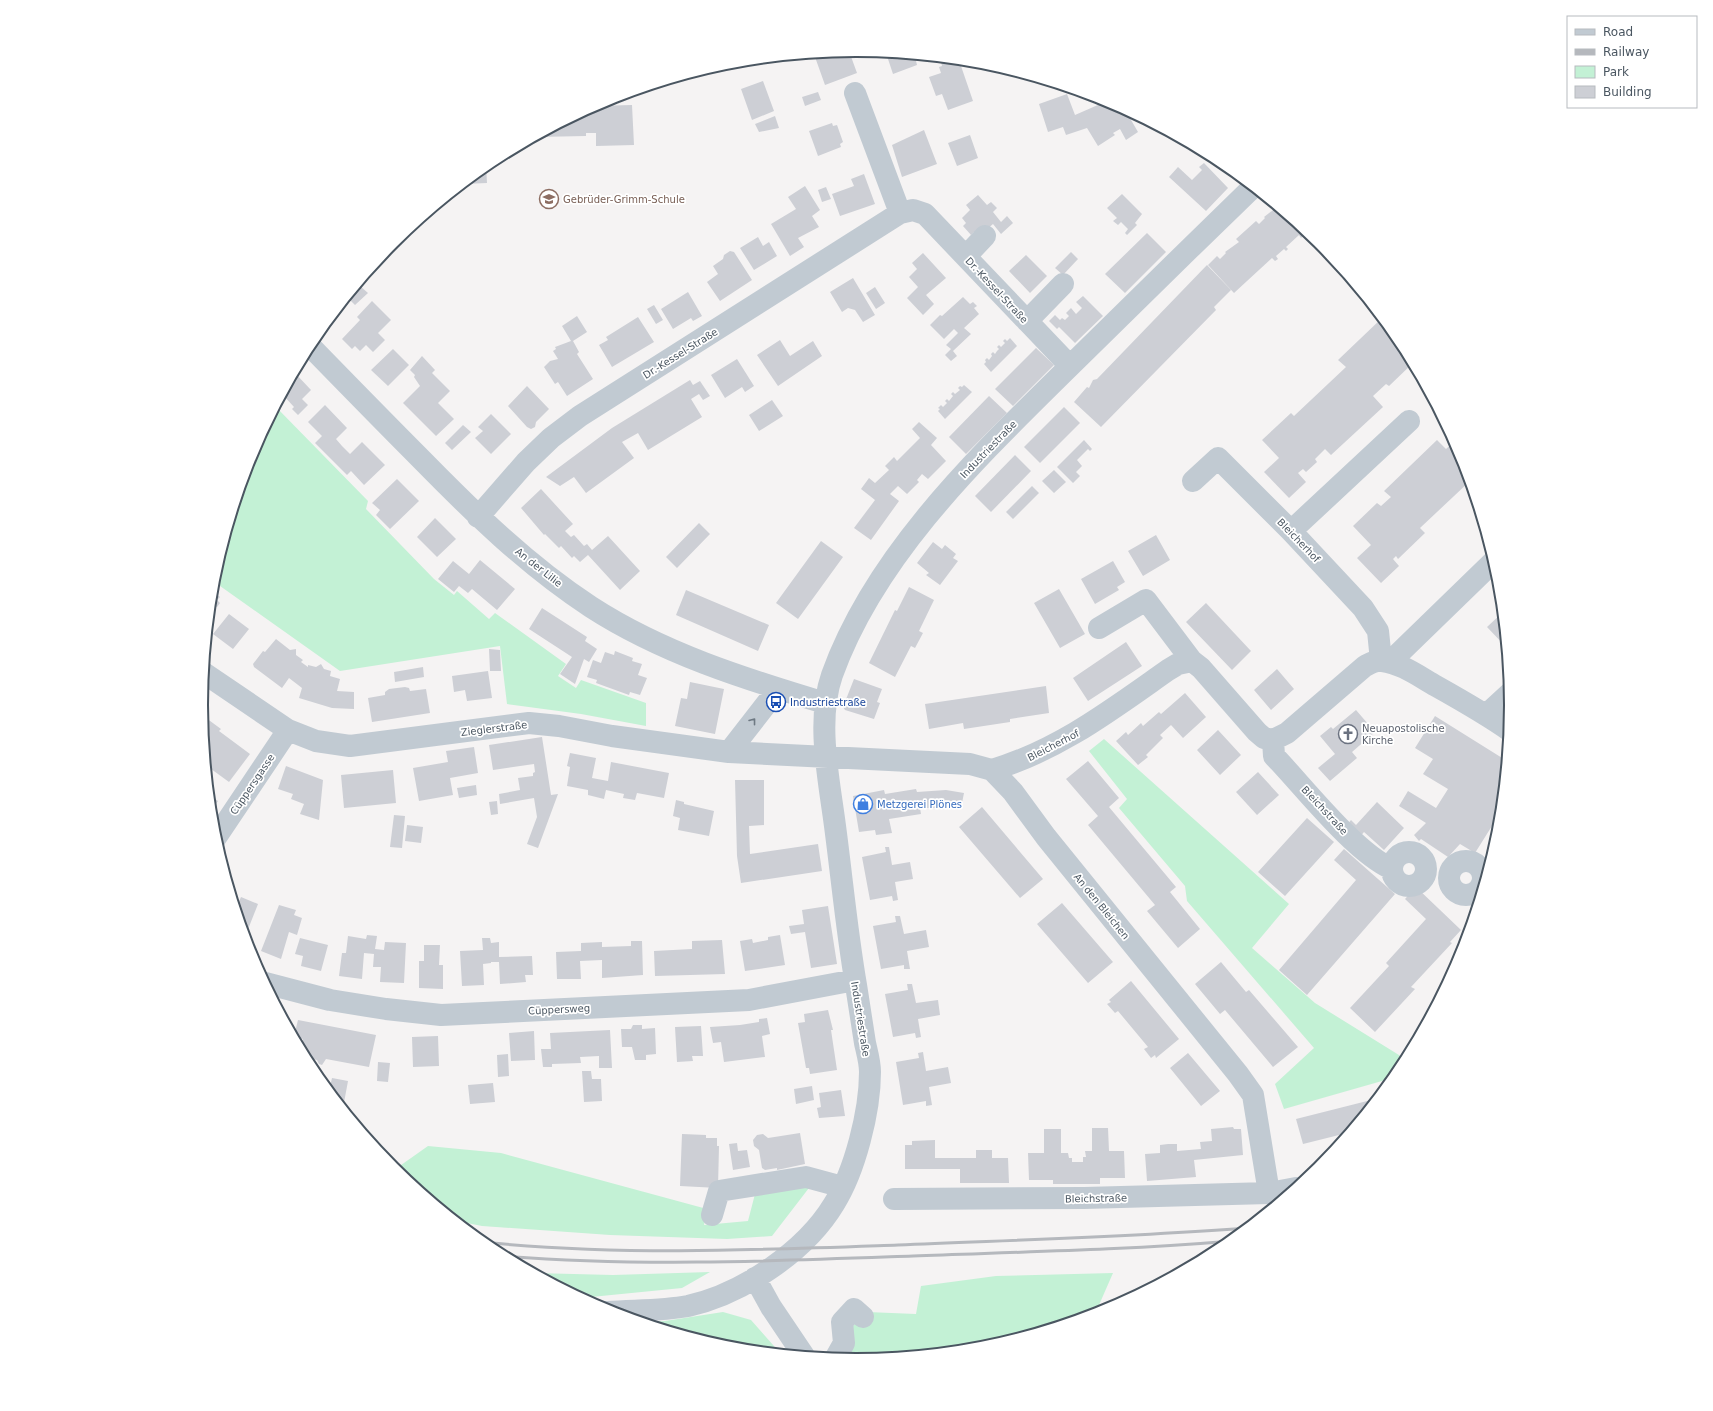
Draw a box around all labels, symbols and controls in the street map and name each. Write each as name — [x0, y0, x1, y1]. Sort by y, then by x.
legend — [1567, 16, 1697, 108]
text: Road — [1603, 25, 1633, 39]
text: Railway — [1603, 45, 1649, 59]
text: Park — [1603, 65, 1629, 79]
text: Building — [1603, 85, 1652, 99]
school or university icon: Gebrüder-Grimm-Schule — [538, 188, 560, 210]
place label: Gebrüder-Grimm-Schule — [563, 194, 685, 205]
street label: Dr.-Kessel-Straße — [963, 255, 1030, 325]
street label: Dr.-Kessel-Straße — [641, 326, 720, 381]
street label: Industriestraße — [958, 418, 1019, 480]
street label: Bleicherhof — [1275, 516, 1323, 565]
street label: An der Lilie — [513, 546, 564, 589]
bus stop icon: Industriestraße — [765, 691, 787, 713]
place label: Industriestraße — [790, 697, 866, 708]
one-way arrow — [748, 718, 755, 725]
street label: Zieglerstraße — [460, 719, 528, 738]
church icon: Neuapostolische Kirche — [1337, 723, 1359, 745]
place label: Neuapostolische Kirche — [1362, 723, 1445, 746]
street label: Bleicherhof — [1026, 728, 1081, 763]
street label: Cüppersgasse — [228, 752, 277, 817]
street label: Bleichstraße — [1299, 784, 1350, 837]
shop icon: Metzgerei Plönes — [852, 793, 874, 815]
place label: Metzgerei Plönes — [877, 799, 962, 810]
street label: An den Bleichen — [1072, 871, 1131, 941]
street label: Industriestraße — [849, 981, 872, 1057]
street label: Cüppersweg — [528, 1002, 590, 1017]
street label: Bleichstraße — [1065, 1192, 1127, 1205]

